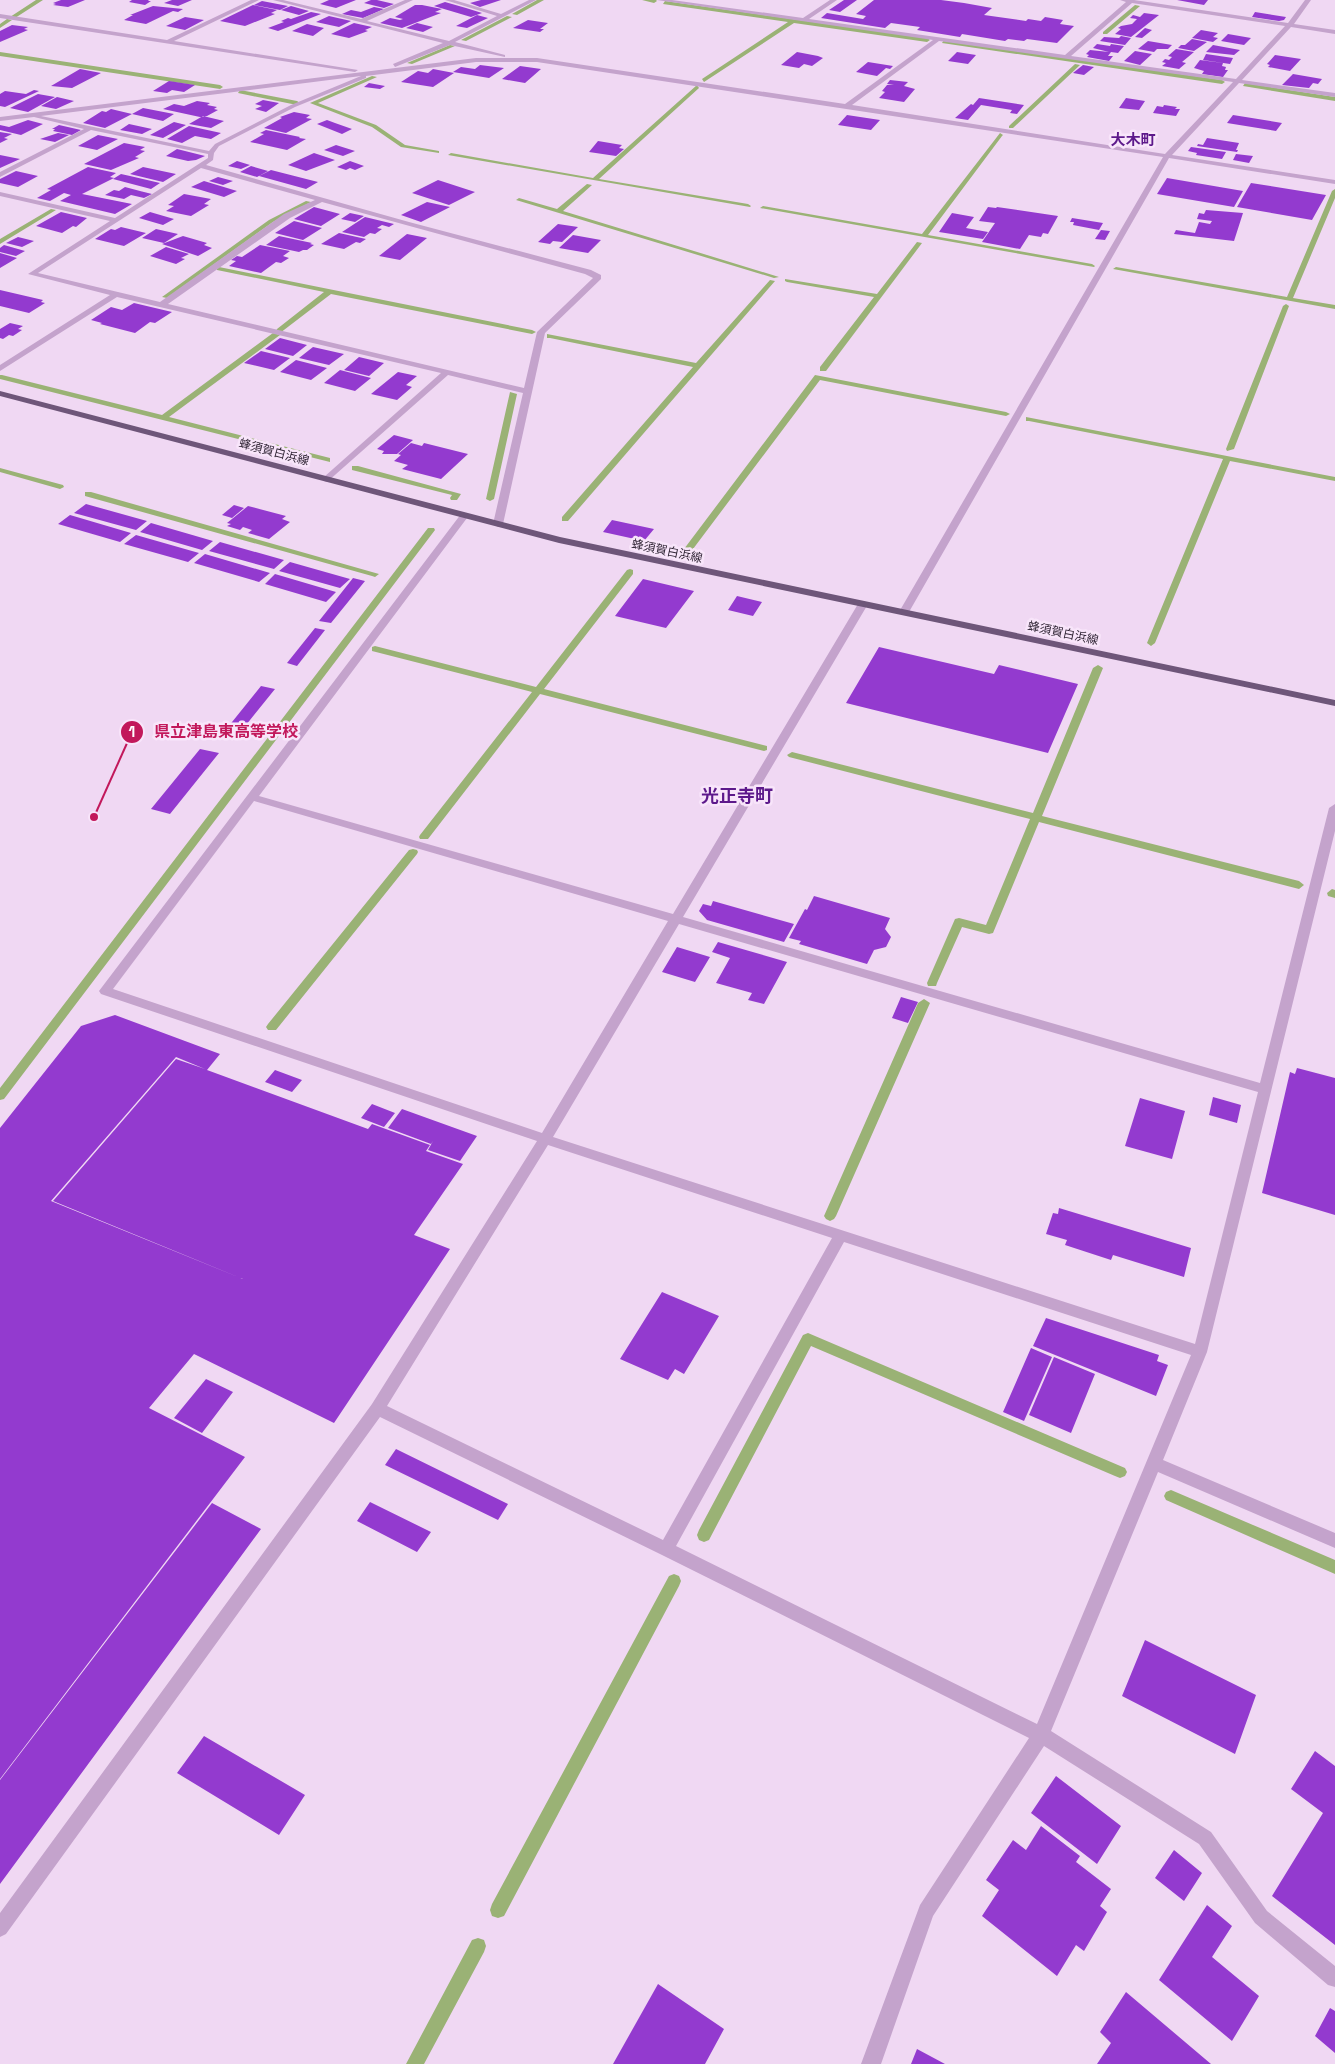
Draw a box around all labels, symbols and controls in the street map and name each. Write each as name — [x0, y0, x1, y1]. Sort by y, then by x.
district label: 大木町 — [1110, 130, 1156, 149]
street label: 蜂須賀白浜線 — [237, 435, 311, 469]
street label: 蜂須賀白浜線 — [630, 536, 704, 566]
street label: 蜂須賀白浜線 — [1026, 618, 1100, 648]
callout: 県立津島東高等学校 — [119, 716, 308, 747]
text: 県立津島東高等学校 — [154, 721, 298, 742]
text: 1 — [129, 722, 135, 741]
district label: 光正寺町 — [701, 784, 773, 807]

